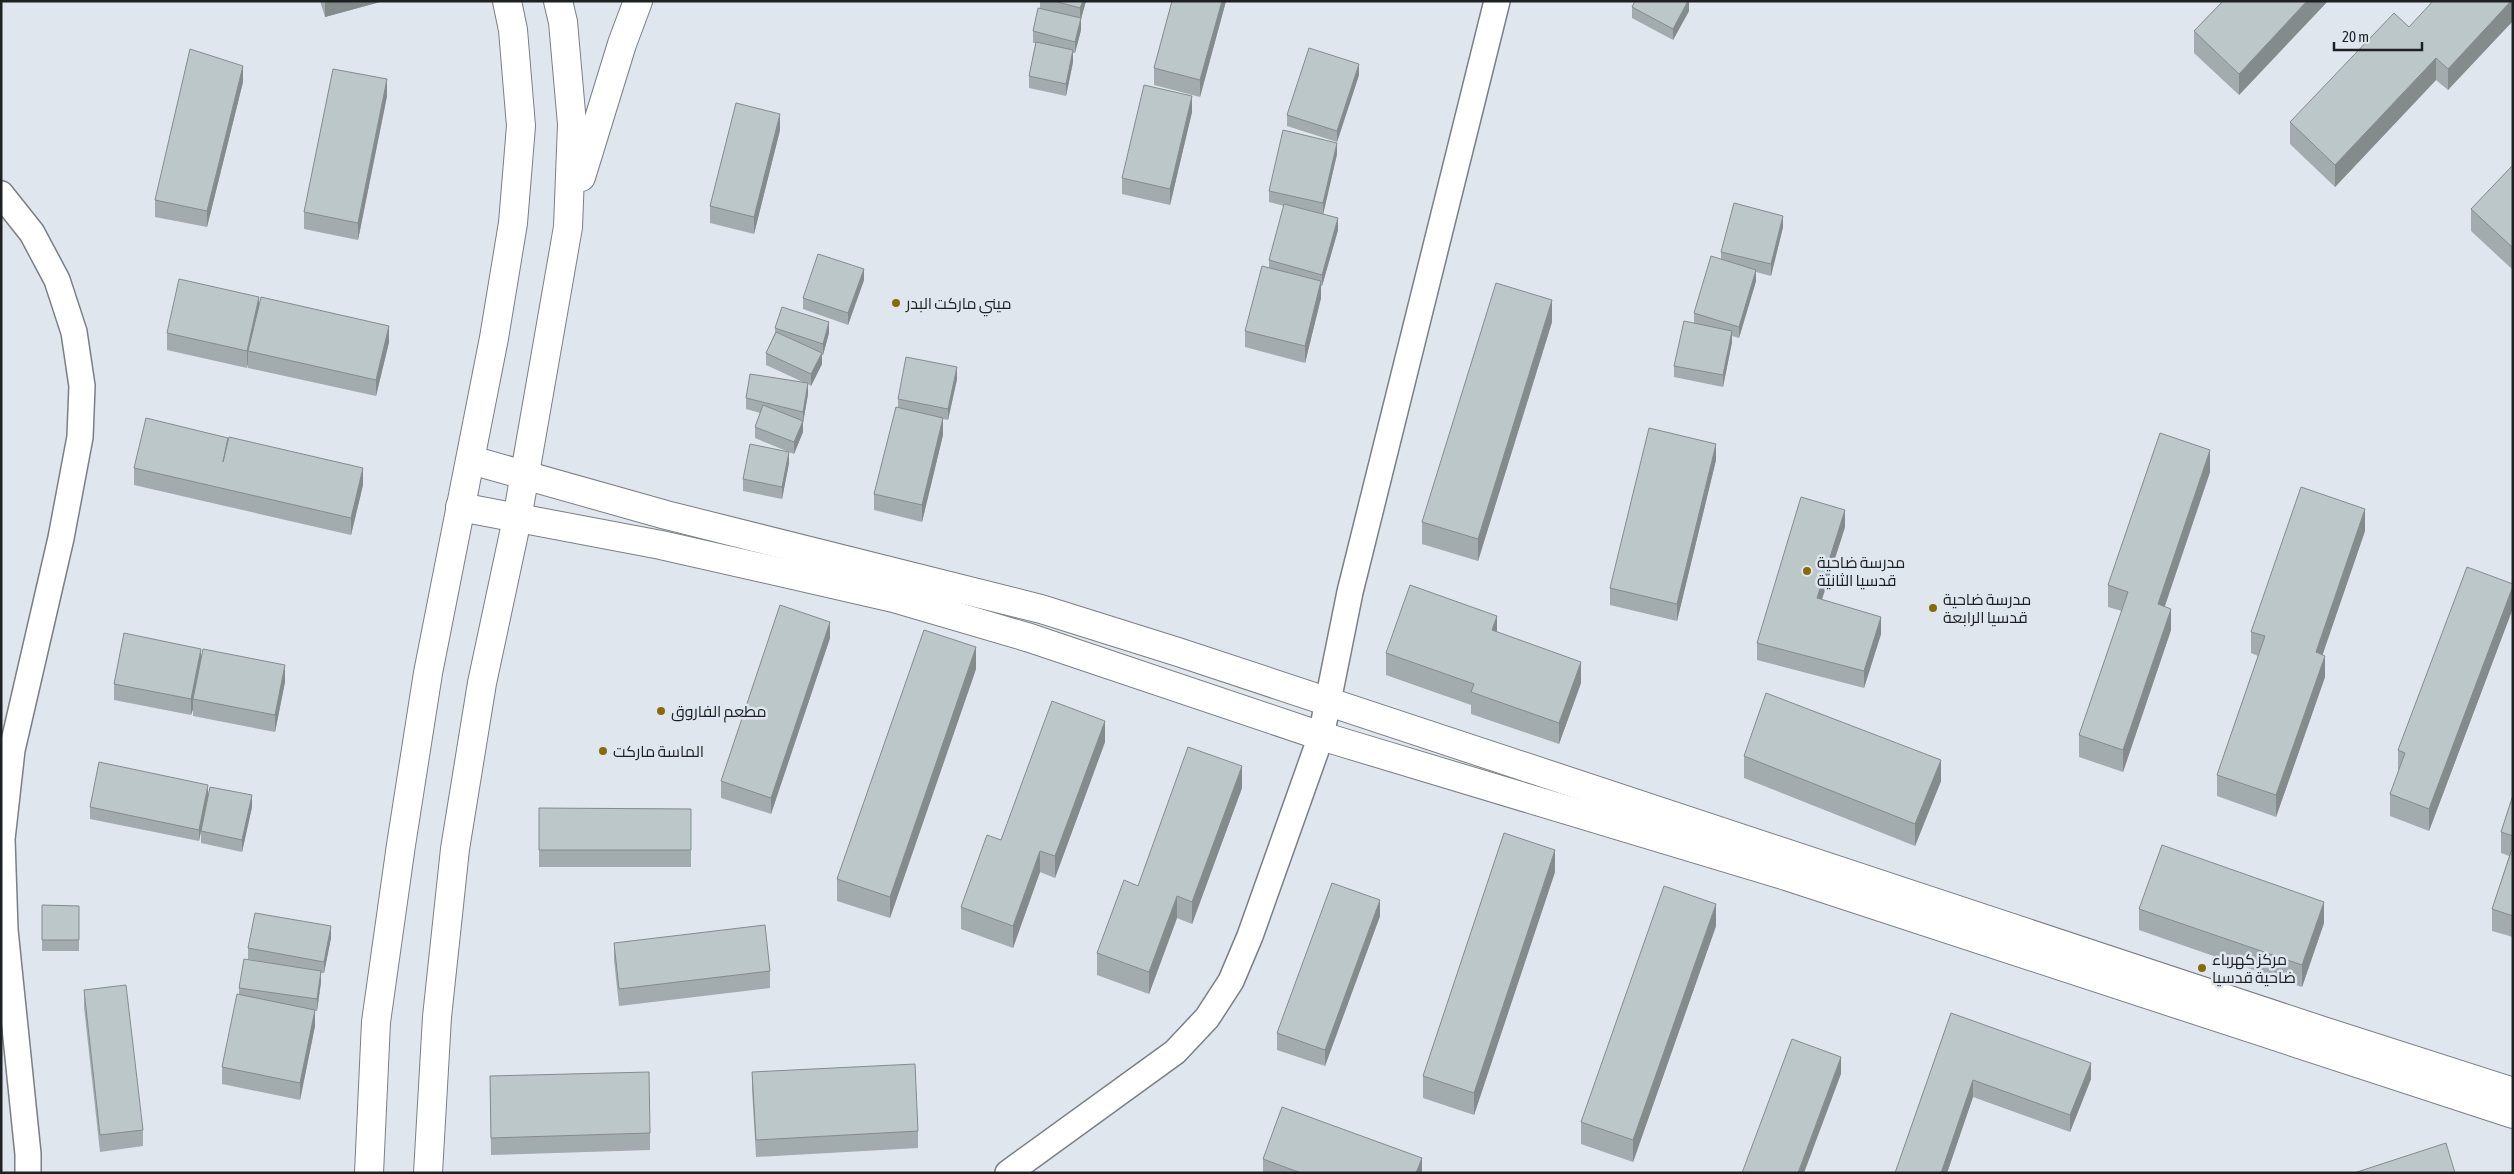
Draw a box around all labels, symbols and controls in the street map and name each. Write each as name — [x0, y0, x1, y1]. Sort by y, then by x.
scale bar — [2334, 20, 2422, 52]
text: 20 m — [2342, 28, 2369, 45]
place label: ميني ماركت البدر — [905, 294, 1012, 317]
marker: ميني ماركت البدر — [890, 297, 902, 309]
place label: مدرسة ضاحية قدسيا الثانية — [1817, 553, 1905, 590]
marker: مدرسة ضاحية قدسيا الثانية — [1801, 565, 1813, 577]
place label: مدرسة ضاحية قدسيا الرابعة — [1943, 590, 2031, 627]
marker: مدرسة ضاحية قدسيا الرابعة — [1927, 602, 1939, 614]
place label: مطعم الفاروق — [671, 702, 767, 723]
marker: مطعم الفاروق — [655, 705, 667, 717]
place label: الماسة ماركت — [613, 742, 704, 761]
marker: الماسة ماركت — [597, 745, 609, 757]
place label: مركز كهرباء ضاحية قدسيا — [2212, 950, 2296, 987]
marker: مركز كهرباء ضاحية قدسيا — [2196, 962, 2208, 974]

